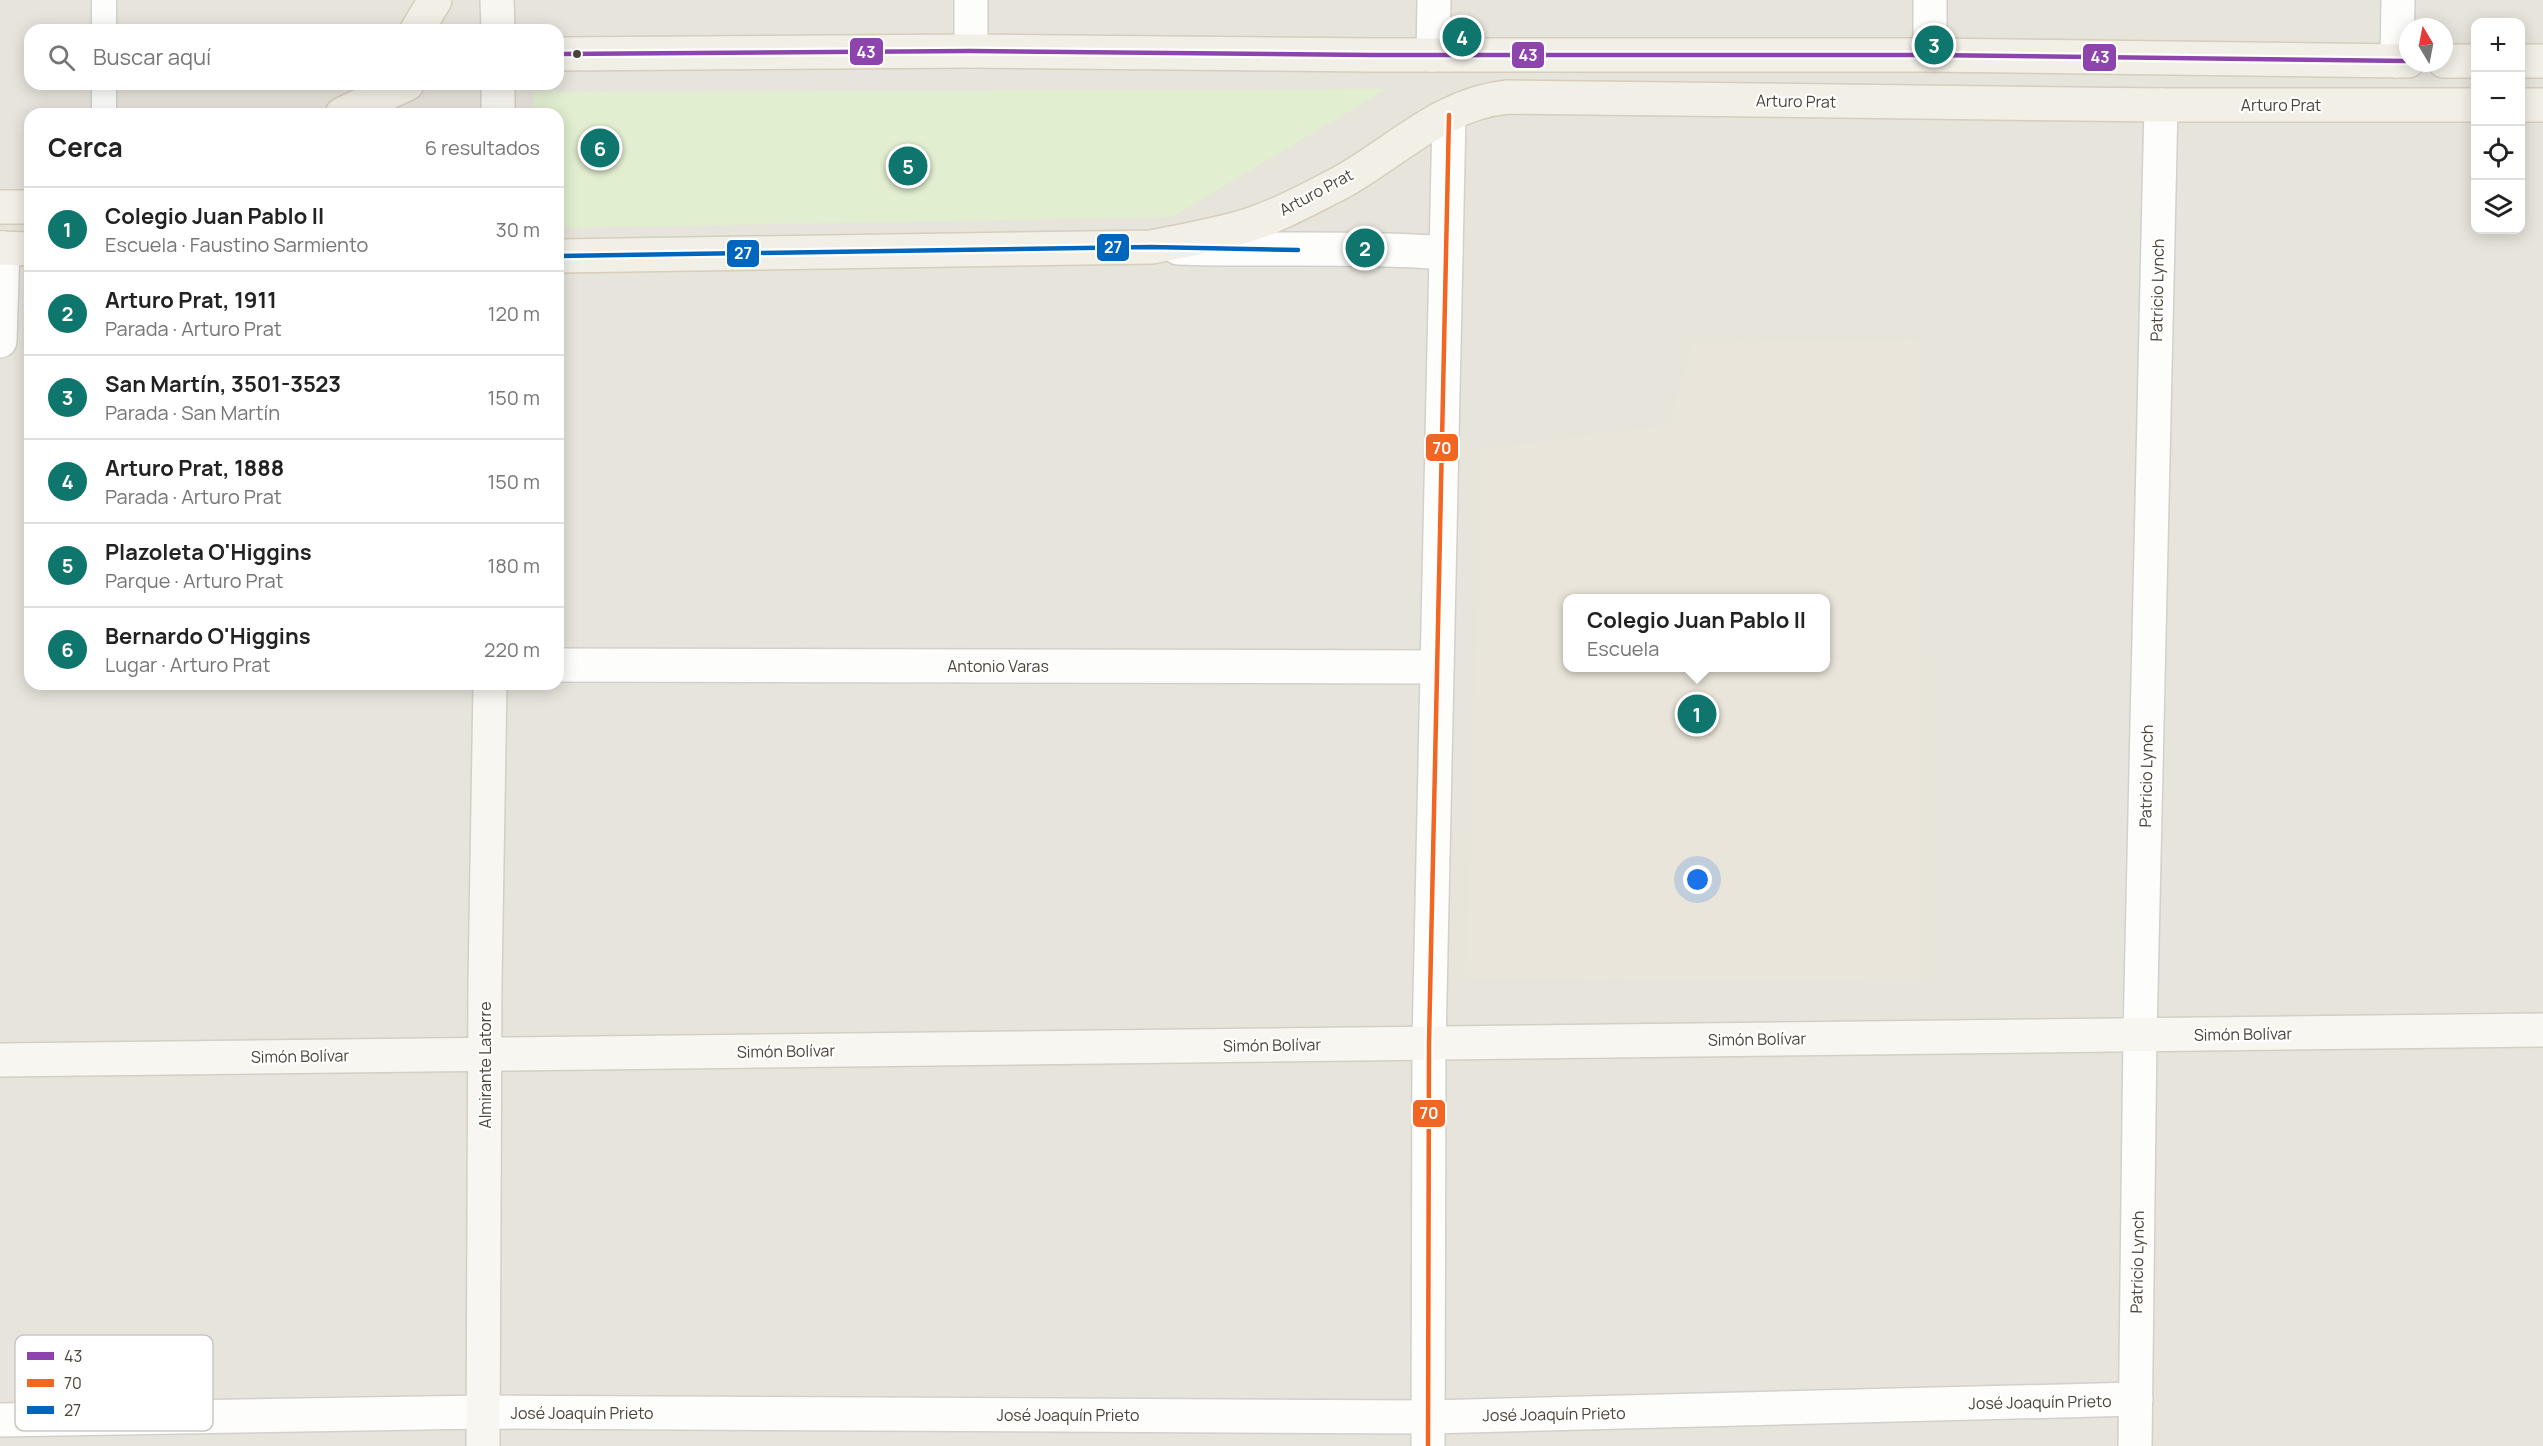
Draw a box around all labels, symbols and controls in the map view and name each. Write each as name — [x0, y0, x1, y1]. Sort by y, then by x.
pin: 4 — [1442, 15, 1482, 60]
north arrow — [2399, 18, 2453, 72]
map controls — [2471, 18, 2525, 234]
button: + — [2471, 18, 2525, 72]
pin: 3 — [1914, 22, 1954, 68]
search box — [24, 24, 564, 90]
line badge: 43 — [849, 37, 884, 66]
icon: search — [45, 41, 78, 74]
text: 43 — [856, 41, 876, 63]
line badge: 43 — [1511, 41, 1545, 69]
text: Buscar aquí — [93, 42, 211, 72]
line badge: 43 — [2082, 43, 2117, 72]
text: 43 — [1518, 44, 1538, 66]
text: 43 — [2090, 46, 2110, 68]
unlabelled marker — [571, 48, 583, 60]
button: − — [2471, 72, 2525, 126]
street label: Arturo Prat — [1756, 89, 1836, 113]
street label: Arturo Prat — [2241, 94, 2321, 116]
pin: 6 — [580, 126, 620, 170]
button: locate — [2471, 126, 2525, 180]
text: Cerca — [48, 129, 123, 165]
text: 6 resultados — [425, 134, 540, 161]
pin: 5 — [888, 144, 928, 188]
street label: Arturo Prat — [1275, 163, 1357, 221]
button: layers — [2471, 180, 2525, 234]
text: Colegio Juan Pablo II — [105, 201, 324, 231]
text: 1 — [63, 216, 72, 243]
text: 30 m — [496, 216, 540, 243]
pin: 2 — [1346, 226, 1384, 270]
text: Escuela · Faustino Sarmiento — [105, 231, 368, 258]
line badge: 27 — [1096, 233, 1130, 262]
text: 27 — [1104, 236, 1122, 258]
street label: Patricio Lynch — [2145, 238, 2169, 342]
line badge: 27 — [726, 239, 760, 268]
text: 27 — [734, 242, 752, 264]
text: Arturo Prat, 1911 — [105, 285, 277, 315]
text: 2 — [62, 300, 73, 327]
text: 120 m — [488, 300, 540, 327]
text: Parada · Arturo Prat — [105, 315, 282, 342]
text: San Martín, 3501-3523 — [105, 369, 341, 399]
text: 3 — [62, 384, 73, 411]
text: 150 m — [487, 384, 540, 411]
text: Parada · San Martín — [105, 399, 280, 426]
line badge: 70 — [1425, 433, 1459, 462]
text: 70 — [1432, 437, 1452, 459]
text: Arturo Prat, 1888 — [105, 453, 284, 483]
text: 4 — [61, 468, 74, 495]
text: 150 m — [487, 468, 540, 495]
text: Parada · Arturo Prat — [105, 483, 282, 510]
text: Plazoleta O'Higgins — [105, 537, 312, 567]
text: 5 — [62, 552, 73, 579]
text: 180 m — [487, 552, 540, 579]
text: Parque · Arturo Prat — [105, 567, 284, 594]
popup — [1563, 594, 1830, 672]
text: Colegio Juan Pablo II — [1587, 605, 1806, 635]
text: Bernardo O'Higgins — [105, 621, 311, 651]
text: Escuela — [1587, 635, 1659, 662]
text: 6 — [61, 636, 74, 663]
text: 220 m — [484, 636, 540, 663]
text: Lugar · Arturo Prat — [105, 651, 270, 678]
street label: Antonio Varas — [947, 655, 1049, 677]
pin: 1 — [1678, 692, 1716, 736]
street label: Patricio Lynch — [2134, 724, 2158, 828]
your location — [1683, 865, 1712, 894]
street label: Almirante Latorre — [474, 1002, 496, 1129]
street label: Simón Bolívar — [2194, 1022, 2293, 1046]
street label: Simón Bolívar — [1708, 1027, 1807, 1051]
street label: Simón Bolívar — [1223, 1033, 1322, 1057]
street label: Simón Bolívar — [737, 1039, 836, 1063]
street label: Simón Bolívar — [251, 1044, 350, 1068]
line badge: 70 — [1412, 1099, 1446, 1128]
text: 70 — [1419, 1102, 1439, 1124]
street label: Patricio Lynch — [2125, 1210, 2149, 1314]
legend — [15, 1335, 213, 1431]
text: 43 — [64, 1345, 82, 1367]
text: 70 — [64, 1372, 82, 1394]
street label: José Joaquín Prieto — [1968, 1390, 2112, 1414]
text: 27 — [64, 1399, 81, 1421]
street label: José Joaquín Prieto — [510, 1402, 654, 1424]
street label: José Joaquín Prieto — [1482, 1402, 1626, 1426]
street label: José Joaquín Prieto — [996, 1404, 1140, 1426]

